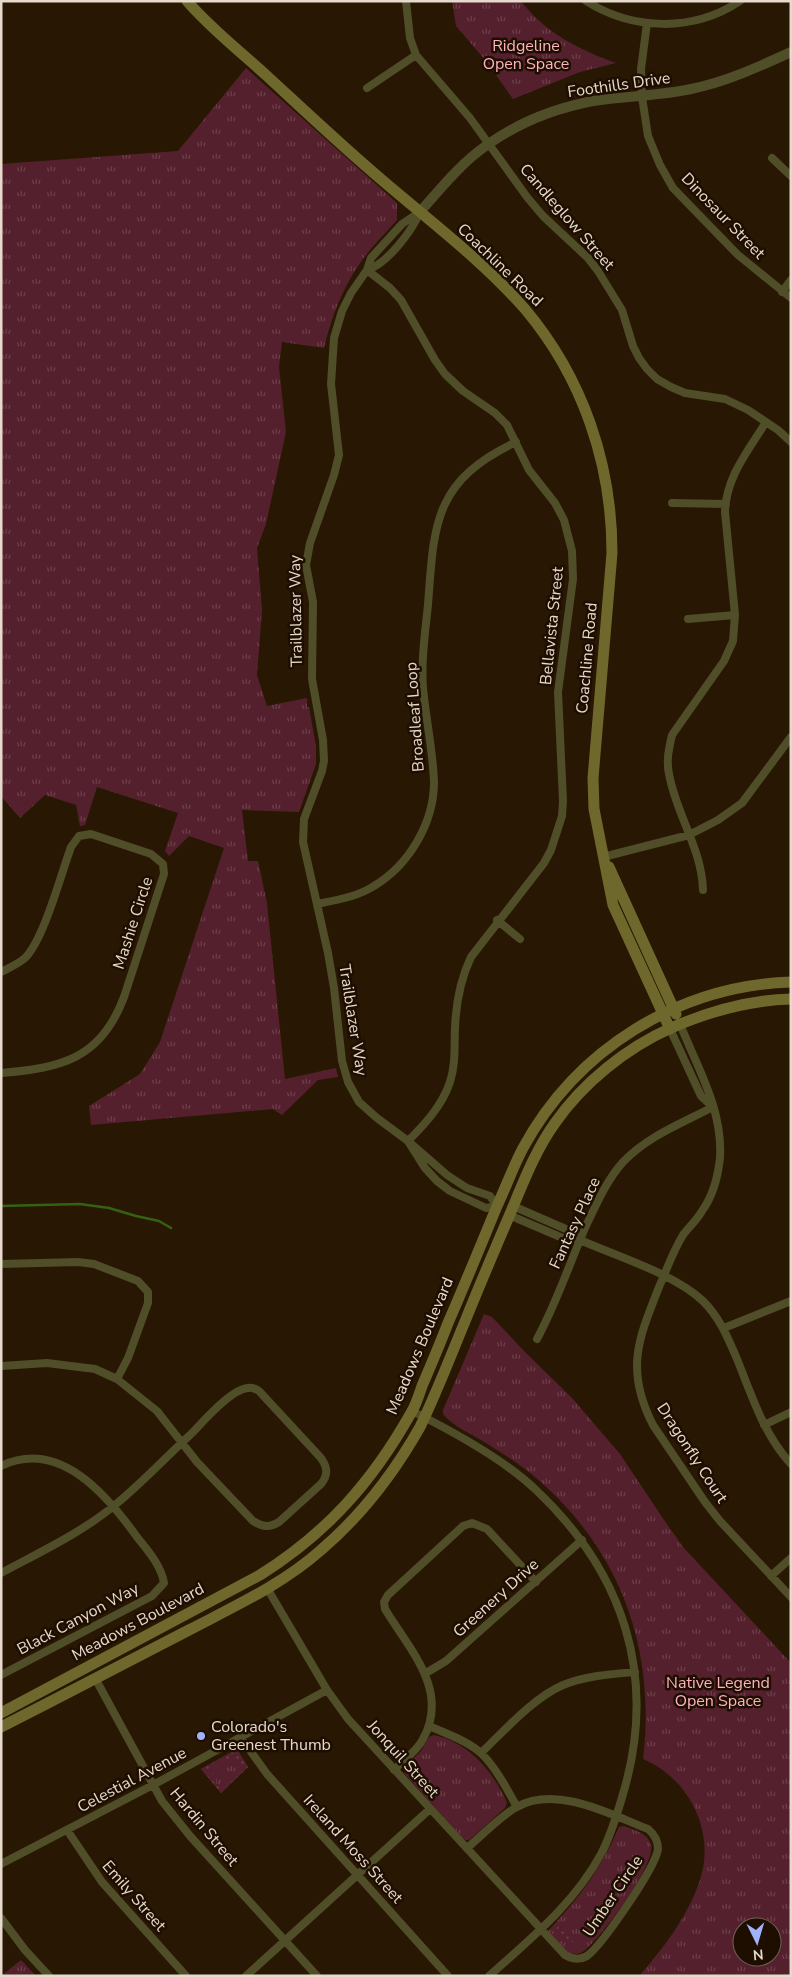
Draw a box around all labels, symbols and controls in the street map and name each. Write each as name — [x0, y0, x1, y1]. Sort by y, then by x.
park label: Ridgeline Open Space — [483, 35, 569, 75]
street label: Foothills Drive — [566, 67, 672, 103]
street label: Candleglow Street — [515, 159, 620, 275]
street label: Dinosaur Street — [676, 168, 770, 264]
street label: Coachline Road — [452, 218, 548, 312]
street label: Trailblazer Way — [284, 554, 308, 667]
street label: Bellavista Street — [535, 565, 569, 686]
street label: Coachline Road — [571, 602, 603, 714]
street label: Broadleaf Loop — [400, 661, 430, 773]
street label: Mashie Circle — [108, 874, 158, 972]
street label: Trailblazer Way — [333, 963, 373, 1078]
street label: Fantasy Place — [544, 1173, 606, 1273]
street label: Meadows Boulevard — [381, 1274, 459, 1418]
street label: Dragonfly Court — [651, 1399, 733, 1508]
street label: Greenery Drive — [448, 1554, 544, 1642]
street label: Black Canyon Way — [13, 1577, 143, 1660]
street label: Meadows Boulevard — [68, 1578, 208, 1666]
park label: Native Legend Open Space — [666, 1672, 770, 1712]
street label: Jonquil Street — [361, 1715, 444, 1803]
place label: Colorado's Greenest Thumb — [211, 1716, 331, 1756]
marker: Colorado's Greenest Thumb — [195, 1730, 207, 1742]
street label: Celestial Avenue — [74, 1742, 190, 1818]
street label: Hardin Street — [165, 1783, 244, 1871]
street label: Ireland Moss Street — [298, 1790, 408, 1909]
street label: Umber Circle — [578, 1851, 648, 1941]
street label: Emily Street — [97, 1856, 171, 1936]
north arrow — [732, 1917, 782, 1967]
text: N — [752, 1945, 764, 1964]

